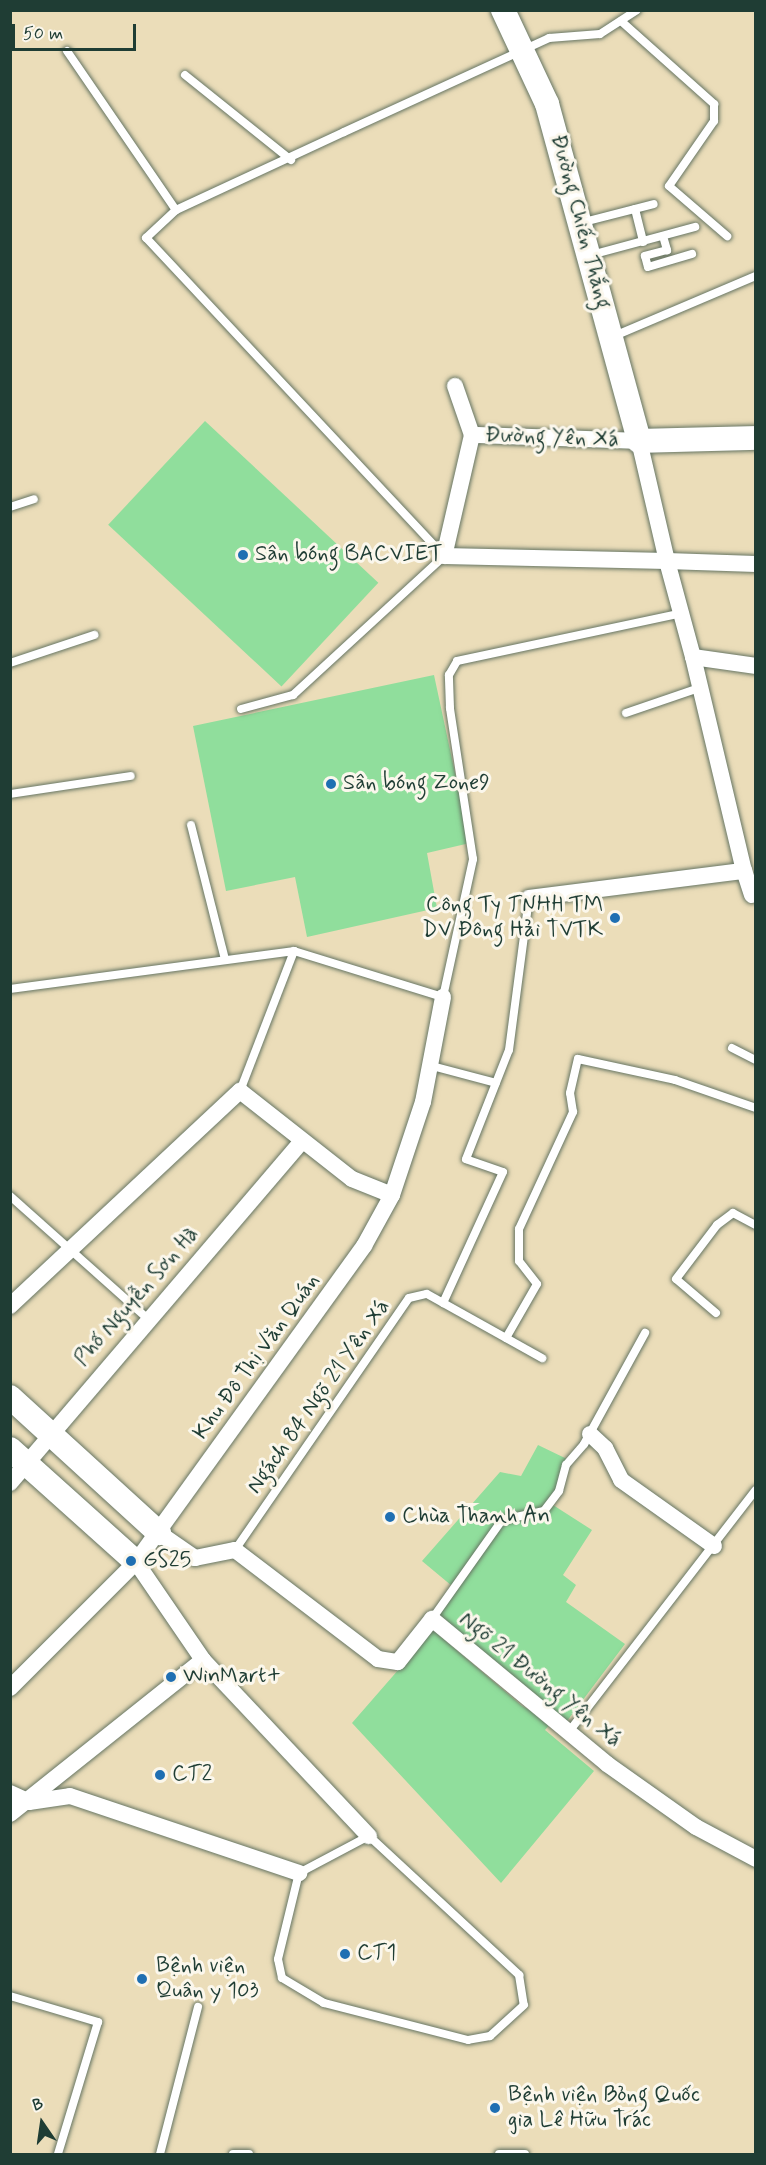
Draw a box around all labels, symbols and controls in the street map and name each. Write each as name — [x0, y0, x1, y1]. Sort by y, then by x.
scale bar — [15, 12, 140, 50]
text: 50 m — [23, 22, 63, 46]
street label: Đường Chiến Thắng — [544, 131, 616, 313]
street label: Đường Yên Xá — [485, 422, 619, 454]
place label: Sân bóng BACVIET — [255, 542, 438, 568]
marker: Sân bóng BACVIET — [236, 548, 250, 562]
place label: Sân bóng Zone9 — [343, 771, 489, 797]
marker: Sân bóng Zone9 — [324, 777, 338, 791]
place label: Công Ty TNHH TM DV Đông Hải TVTK — [422, 892, 603, 944]
marker: Công Ty TNHH TM DV Đông Hải TVTK — [608, 911, 622, 925]
street label: Phố Nguyễn Sơn Hà — [69, 1221, 205, 1373]
street label: Khu Đô Thị Văn Quán — [188, 1269, 326, 1445]
street label: Ngách 84 Ngõ 21 Yên Xá — [243, 1296, 395, 1498]
place label: Chùa Thanh An — [402, 1504, 550, 1530]
marker: Chùa Thanh An — [383, 1510, 397, 1524]
place label: GS25 — [143, 1548, 191, 1574]
marker: GS25 — [124, 1554, 138, 1568]
street label: Ngõ 21 Đường Yên Xá — [454, 1607, 626, 1753]
place label: WinMart+ — [183, 1664, 281, 1690]
marker: WinMart+ — [164, 1670, 178, 1684]
place label: CT2 — [172, 1762, 212, 1788]
marker: CT2 — [153, 1768, 167, 1782]
place label: CT1 — [357, 1941, 396, 1967]
marker: CT1 — [338, 1947, 352, 1961]
place label: Bệnh viện Quân y 103 — [156, 1953, 257, 2005]
marker: Bệnh viện Quân y 103 — [133, 1970, 151, 1988]
place label: Bệnh viện Bỏng Quốc gia Lê Hữu Trác — [508, 2082, 700, 2134]
north arrow — [12, 2093, 72, 2153]
text: B — [31, 2094, 45, 2116]
marker: Bệnh viện Bỏng Quốc gia Lê Hữu Trác — [486, 2099, 504, 2117]

